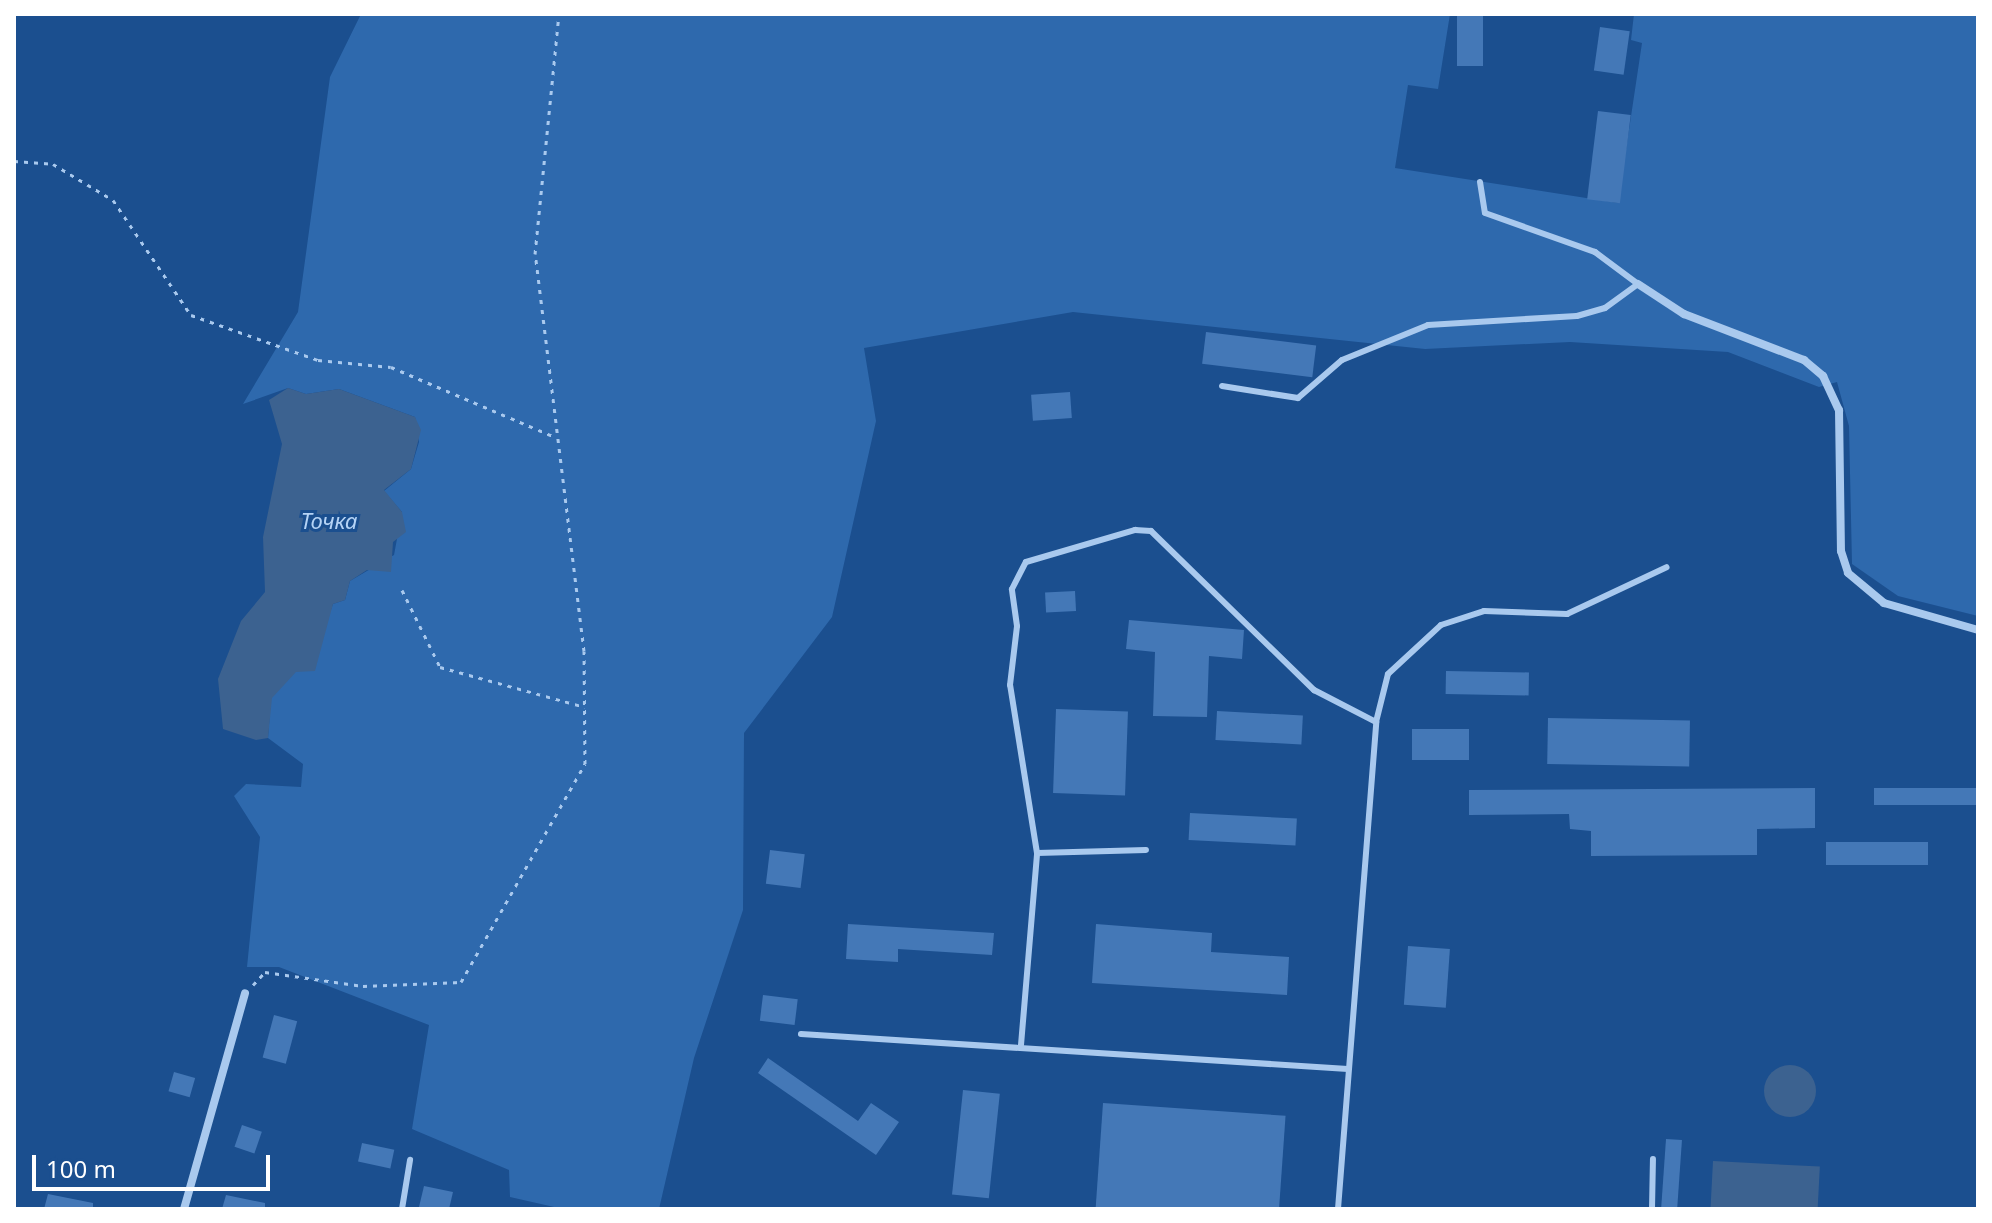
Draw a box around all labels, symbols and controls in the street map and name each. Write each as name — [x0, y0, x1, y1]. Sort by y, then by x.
water label: Точка — [300, 508, 358, 534]
scale bar — [36, 1139, 274, 1189]
text: 100 m — [46, 1152, 116, 1185]

